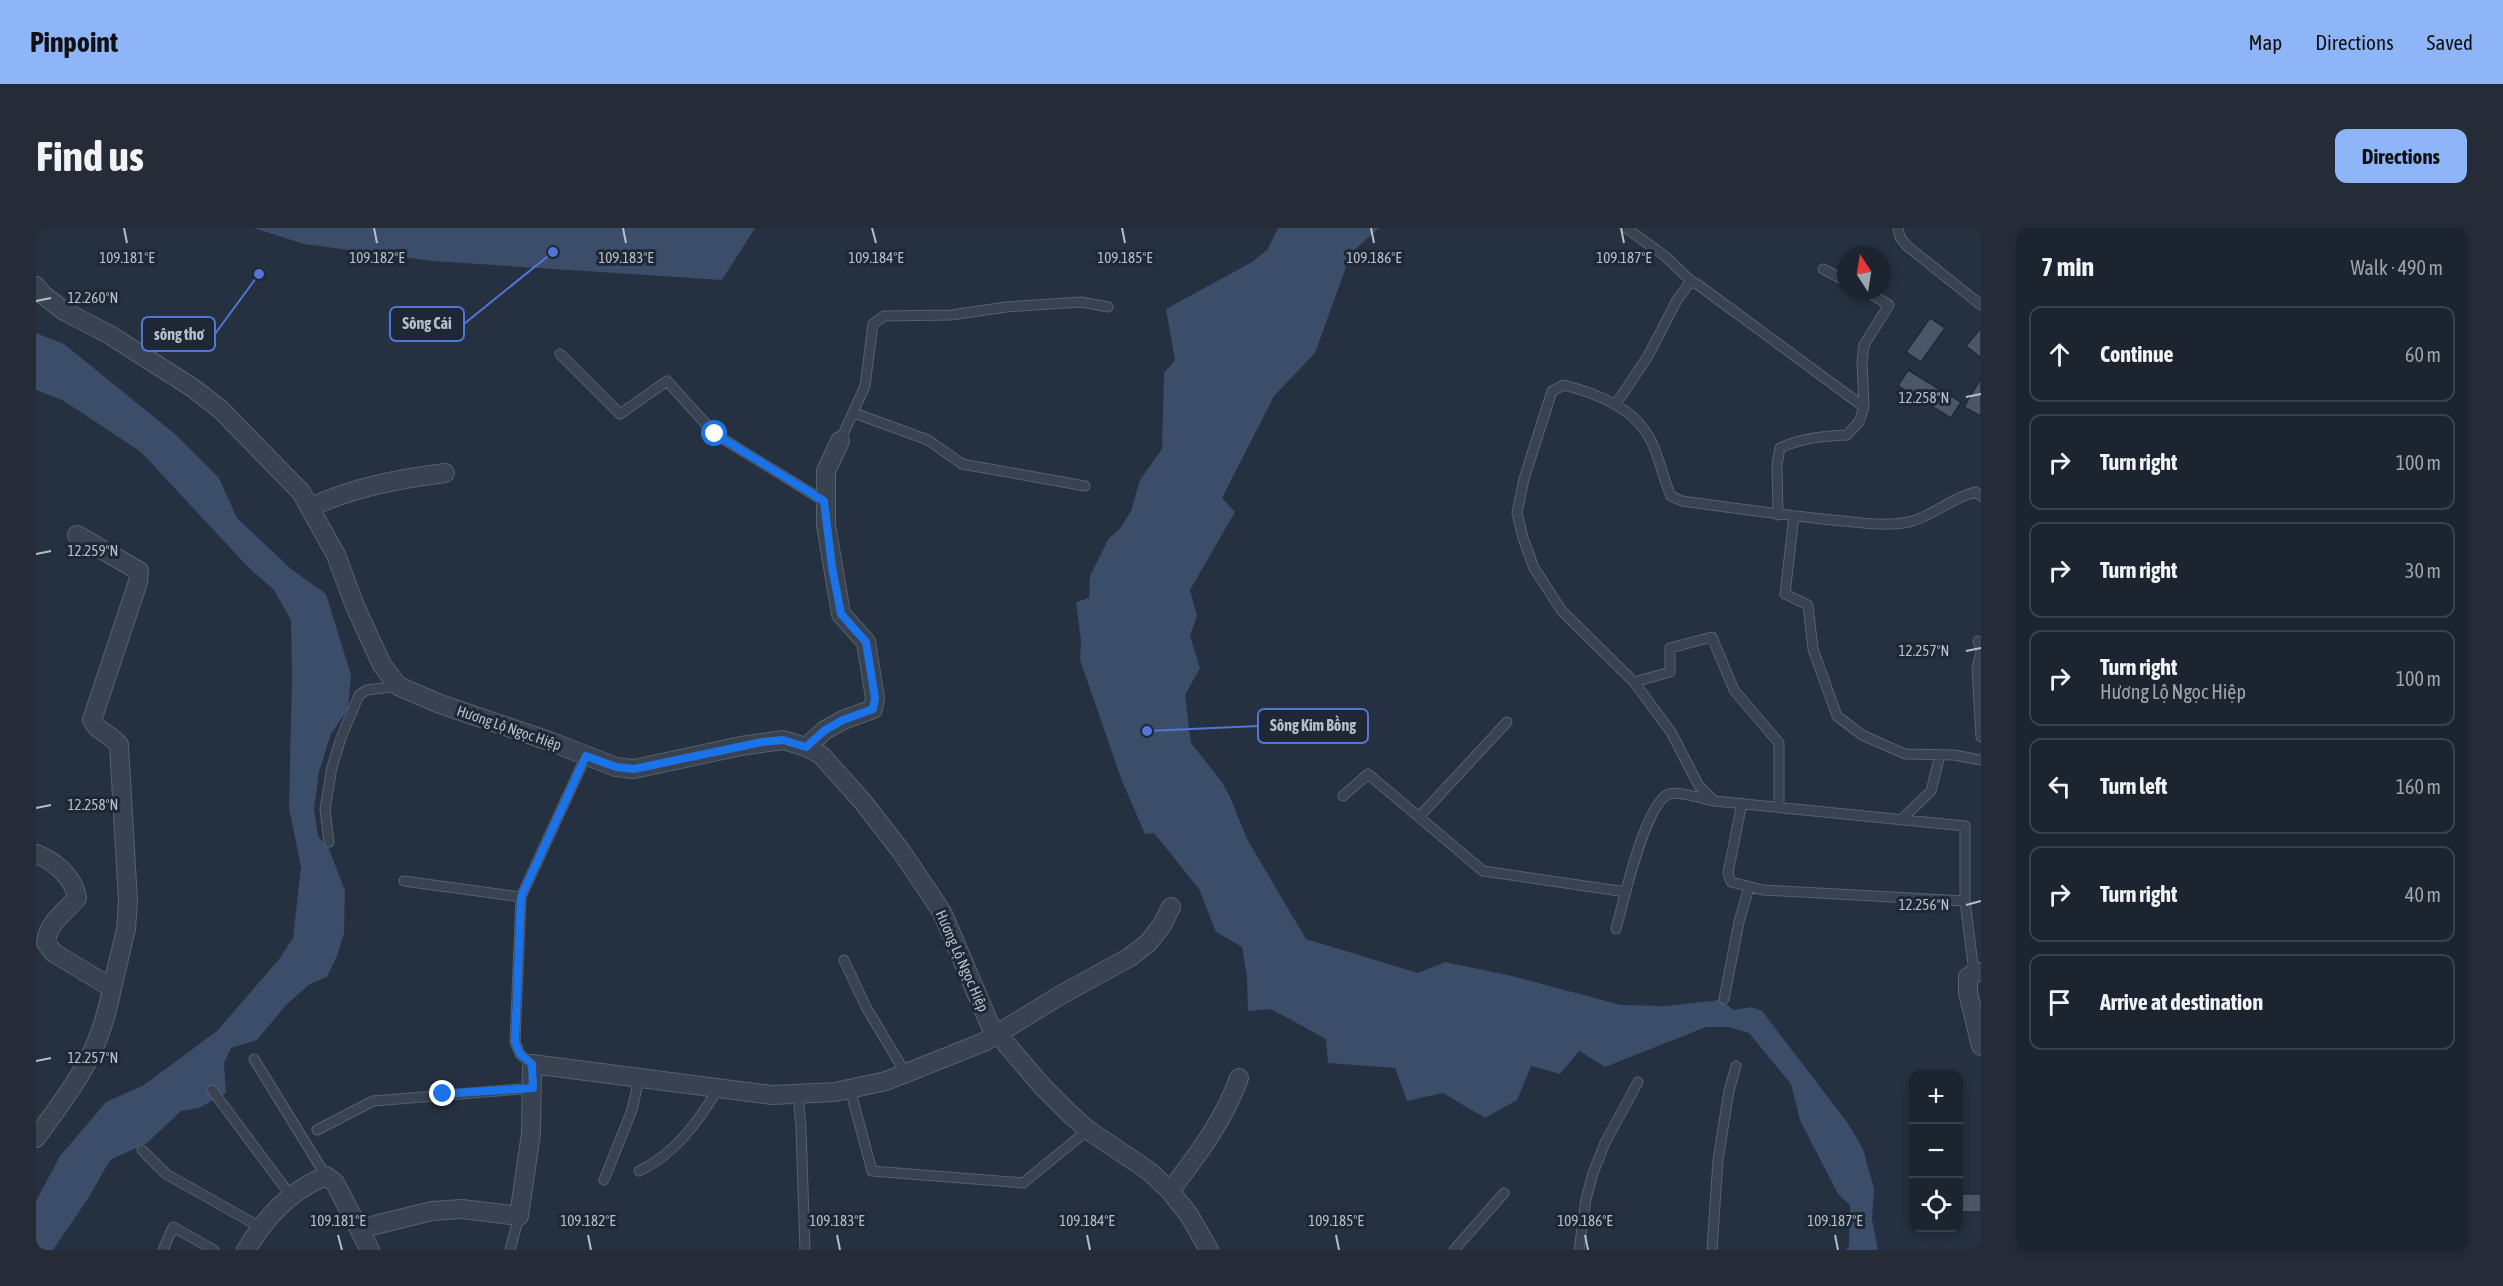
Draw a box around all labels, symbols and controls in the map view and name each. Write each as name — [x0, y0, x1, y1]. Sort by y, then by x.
text: Pinpoint — [30, 26, 118, 58]
text: Map — [2248, 30, 2282, 54]
text: Directions — [2315, 30, 2394, 54]
text: Saved — [2427, 30, 2473, 54]
button: Directions — [2335, 129, 2467, 183]
text: Find us — [36, 132, 144, 180]
north arrow — [1837, 246, 1891, 300]
text: 109.181°E — [99, 249, 155, 266]
text: 109.182°E — [349, 249, 405, 266]
text: 109.183°E — [598, 249, 654, 266]
text: 109.184°E — [848, 249, 904, 266]
text: 109.185°E — [1097, 249, 1153, 266]
text: 109.186°E — [1346, 249, 1402, 266]
text: 109.187°E — [1596, 249, 1652, 266]
text: 7 min — [2041, 252, 2094, 282]
text: Walk · 490 m — [2351, 256, 2443, 279]
text: 12.260°N — [68, 289, 118, 306]
callout: Sông Cái — [390, 307, 464, 341]
text: Sông Cái — [402, 314, 452, 332]
callout: sông thơ — [142, 317, 215, 351]
text: sông thơ — [154, 325, 204, 343]
icon: ahead — [2043, 338, 2076, 371]
text: Continue — [2100, 341, 2174, 367]
text: 60 m — [2405, 343, 2441, 366]
text: 12.258°N — [1899, 389, 1949, 406]
route start — [701, 420, 727, 446]
icon: right — [2043, 446, 2076, 479]
text: Turn right — [2100, 449, 2177, 475]
text: 100 m — [2396, 451, 2441, 474]
text: 12.259°N — [68, 542, 118, 559]
icon: right — [2043, 554, 2076, 587]
text: Turn right — [2100, 557, 2177, 583]
text: 30 m — [2405, 559, 2441, 582]
text: 12.257°N — [1899, 642, 1949, 659]
text: Turn right — [2100, 654, 2177, 680]
icon: right — [2043, 662, 2076, 695]
text: 100 m — [2396, 667, 2441, 690]
text: Hương Lộ Ngọc Hiệp — [2100, 680, 2246, 703]
street label: Hương Lộ Ngọc Hiệp — [455, 702, 564, 753]
callout: Sông Kim Bồng — [1258, 709, 1368, 743]
text: Sông Kim Bồng — [1270, 715, 1356, 734]
icon: left — [2043, 770, 2076, 803]
text: Turn left — [2100, 773, 2167, 799]
text: 160 m — [2396, 775, 2441, 798]
text: 12.258°N — [68, 796, 118, 813]
icon: right — [2043, 878, 2076, 911]
text: Turn right — [2100, 881, 2177, 907]
text: 40 m — [2405, 883, 2441, 906]
text: 12.256°N — [1899, 896, 1949, 913]
street label: Hương Lộ Ngọc Hiệp — [932, 907, 992, 1014]
icon: arrive — [2043, 986, 2076, 1019]
text: Arrive at destination — [2100, 989, 2263, 1015]
text: 12.257°N — [68, 1049, 118, 1066]
map controls — [1909, 1070, 1963, 1232]
button: + — [1909, 1070, 1963, 1124]
route end — [429, 1080, 455, 1106]
button: − — [1909, 1124, 1963, 1178]
button: locate — [1909, 1178, 1963, 1232]
text: 109.181°E — [310, 1212, 366, 1229]
text: 109.182°E — [560, 1212, 616, 1229]
text: 109.183°E — [809, 1212, 865, 1229]
text: 109.184°E — [1059, 1212, 1115, 1229]
text: 109.185°E — [1308, 1212, 1364, 1229]
text: 109.186°E — [1557, 1212, 1613, 1229]
text: 109.187°E — [1807, 1212, 1863, 1229]

